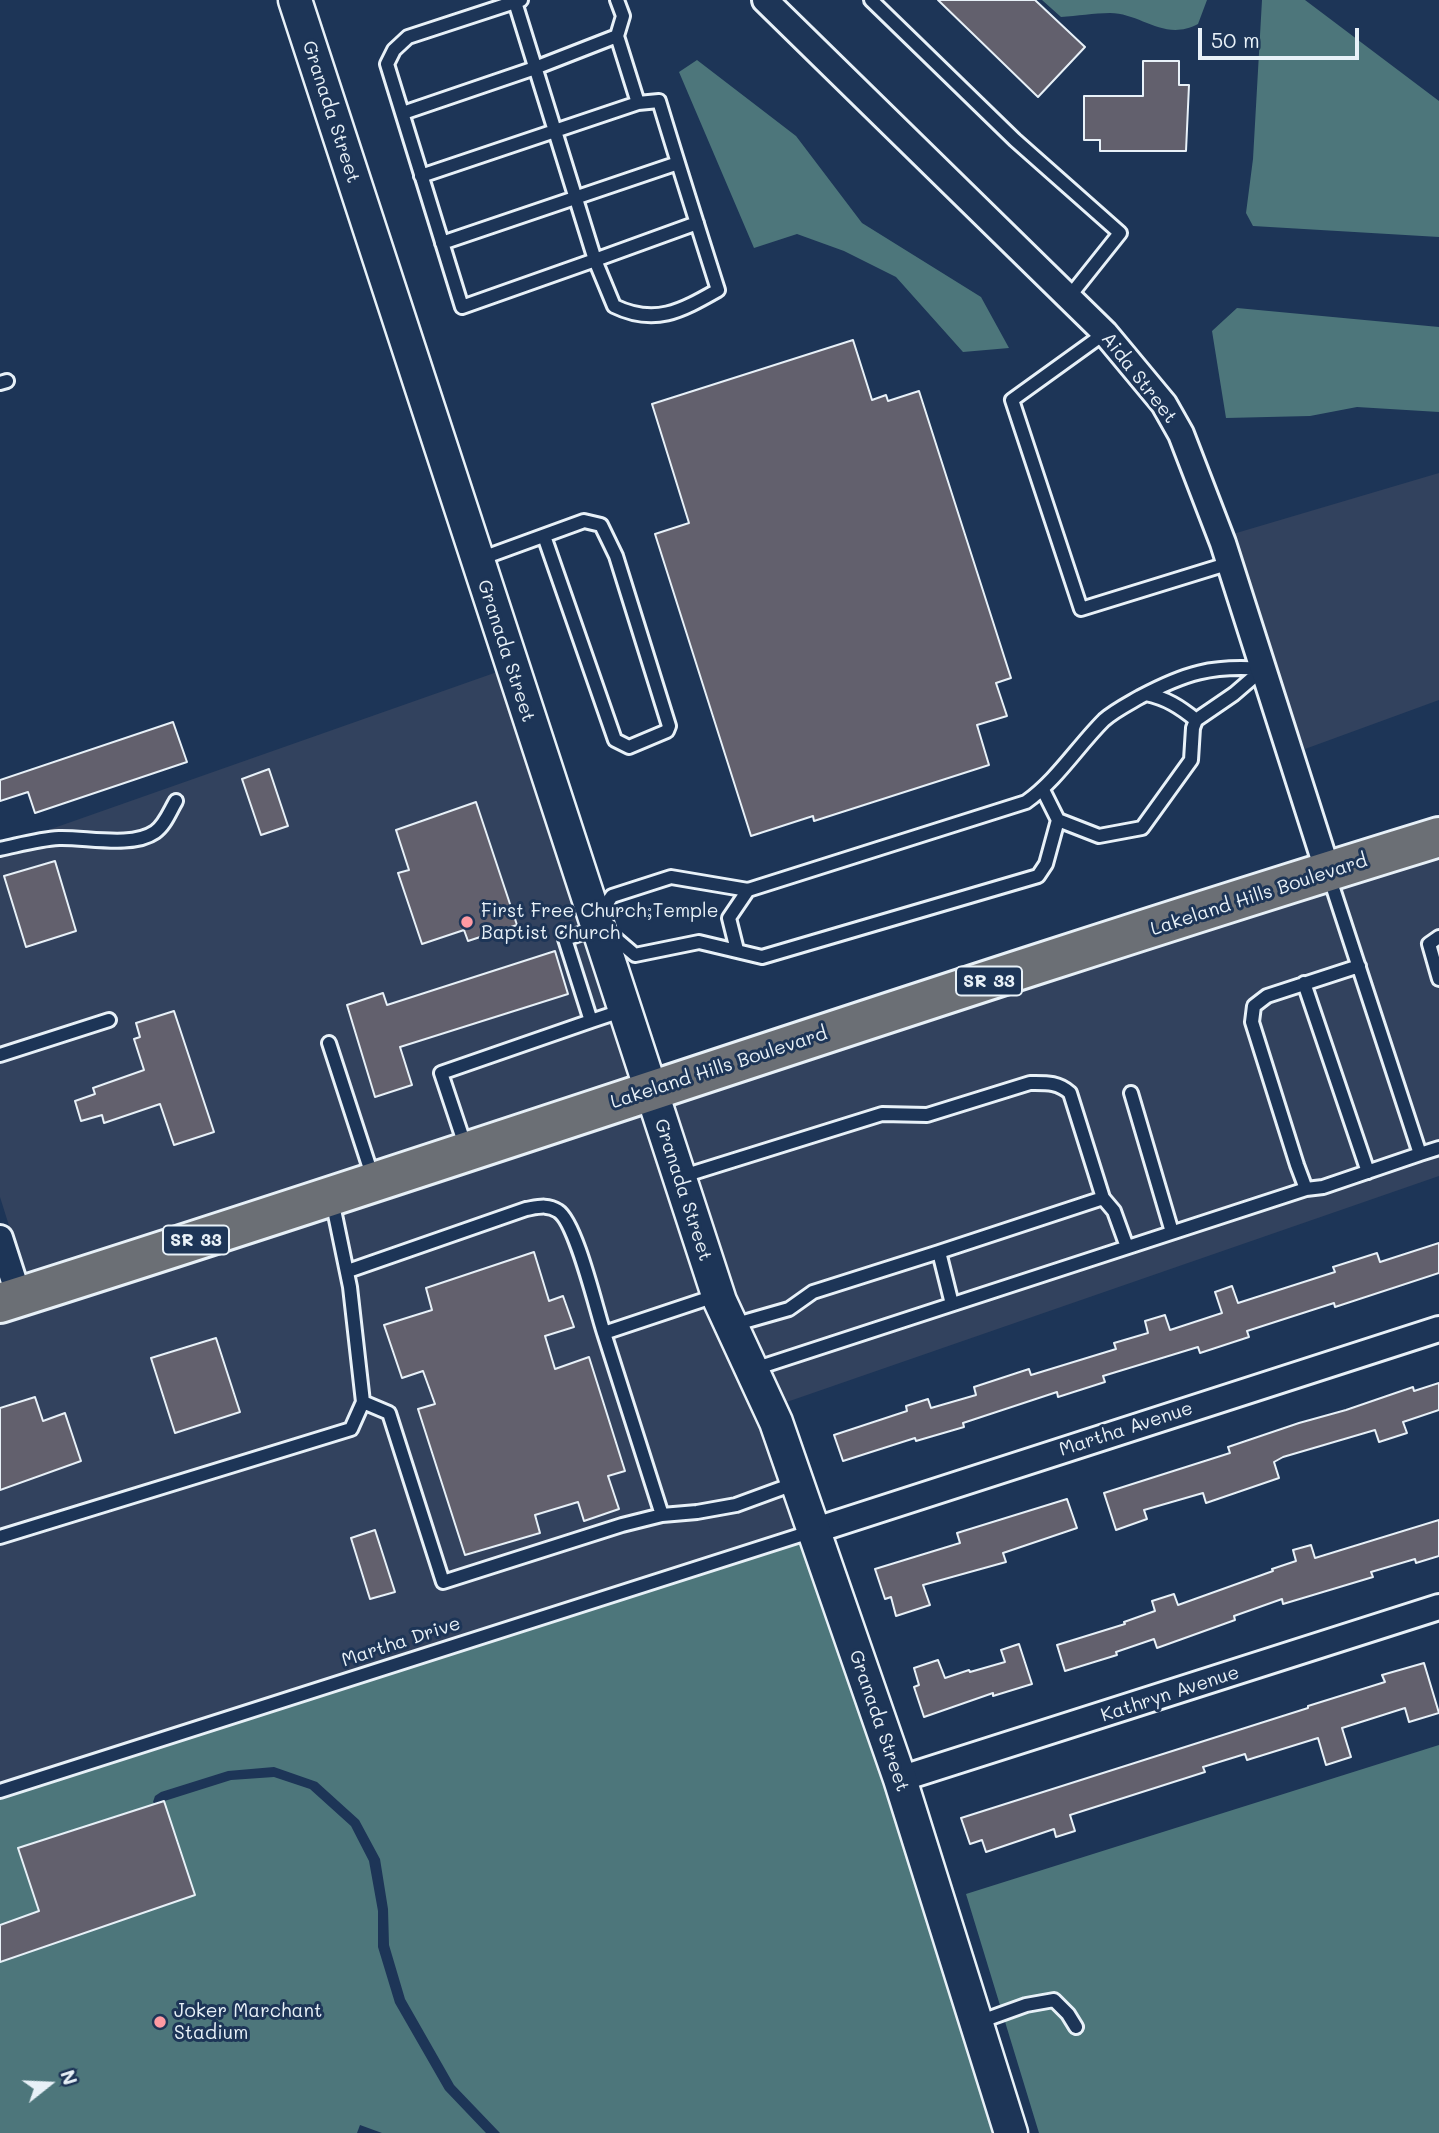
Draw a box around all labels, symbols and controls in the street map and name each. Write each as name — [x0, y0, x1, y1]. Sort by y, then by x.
scale bar — [1201, 14, 1362, 58]
text: 50 m — [1211, 26, 1260, 53]
street label: Granada Street — [297, 38, 365, 186]
street label: Aida Street — [1096, 328, 1182, 428]
street label: Granada Street — [472, 577, 540, 725]
street label: Lakeland Hills Boulevard — [1148, 849, 1370, 941]
place label: First Free Church;Temple Baptist Church — [481, 900, 718, 944]
marker: First Free Church;Temple Baptist Church — [459, 914, 475, 930]
road number: SR 33 — [956, 966, 1022, 996]
street label: Lakeland Hills Boulevard — [608, 1022, 830, 1114]
street label: Granada Street — [649, 1116, 717, 1264]
road number: SR 33 — [163, 1226, 229, 1254]
street label: Martha Avenue — [1056, 1397, 1196, 1461]
street label: Martha Drive — [339, 1612, 463, 1672]
street label: Granada Street — [844, 1647, 914, 1795]
street label: Kathryn Avenue — [1098, 1661, 1242, 1727]
place label: Joker Marchant Stadium — [174, 2000, 322, 2044]
marker: Joker Marchant Stadium — [152, 2014, 168, 2030]
north arrow — [14, 2049, 84, 2119]
text: N — [55, 2067, 84, 2088]

